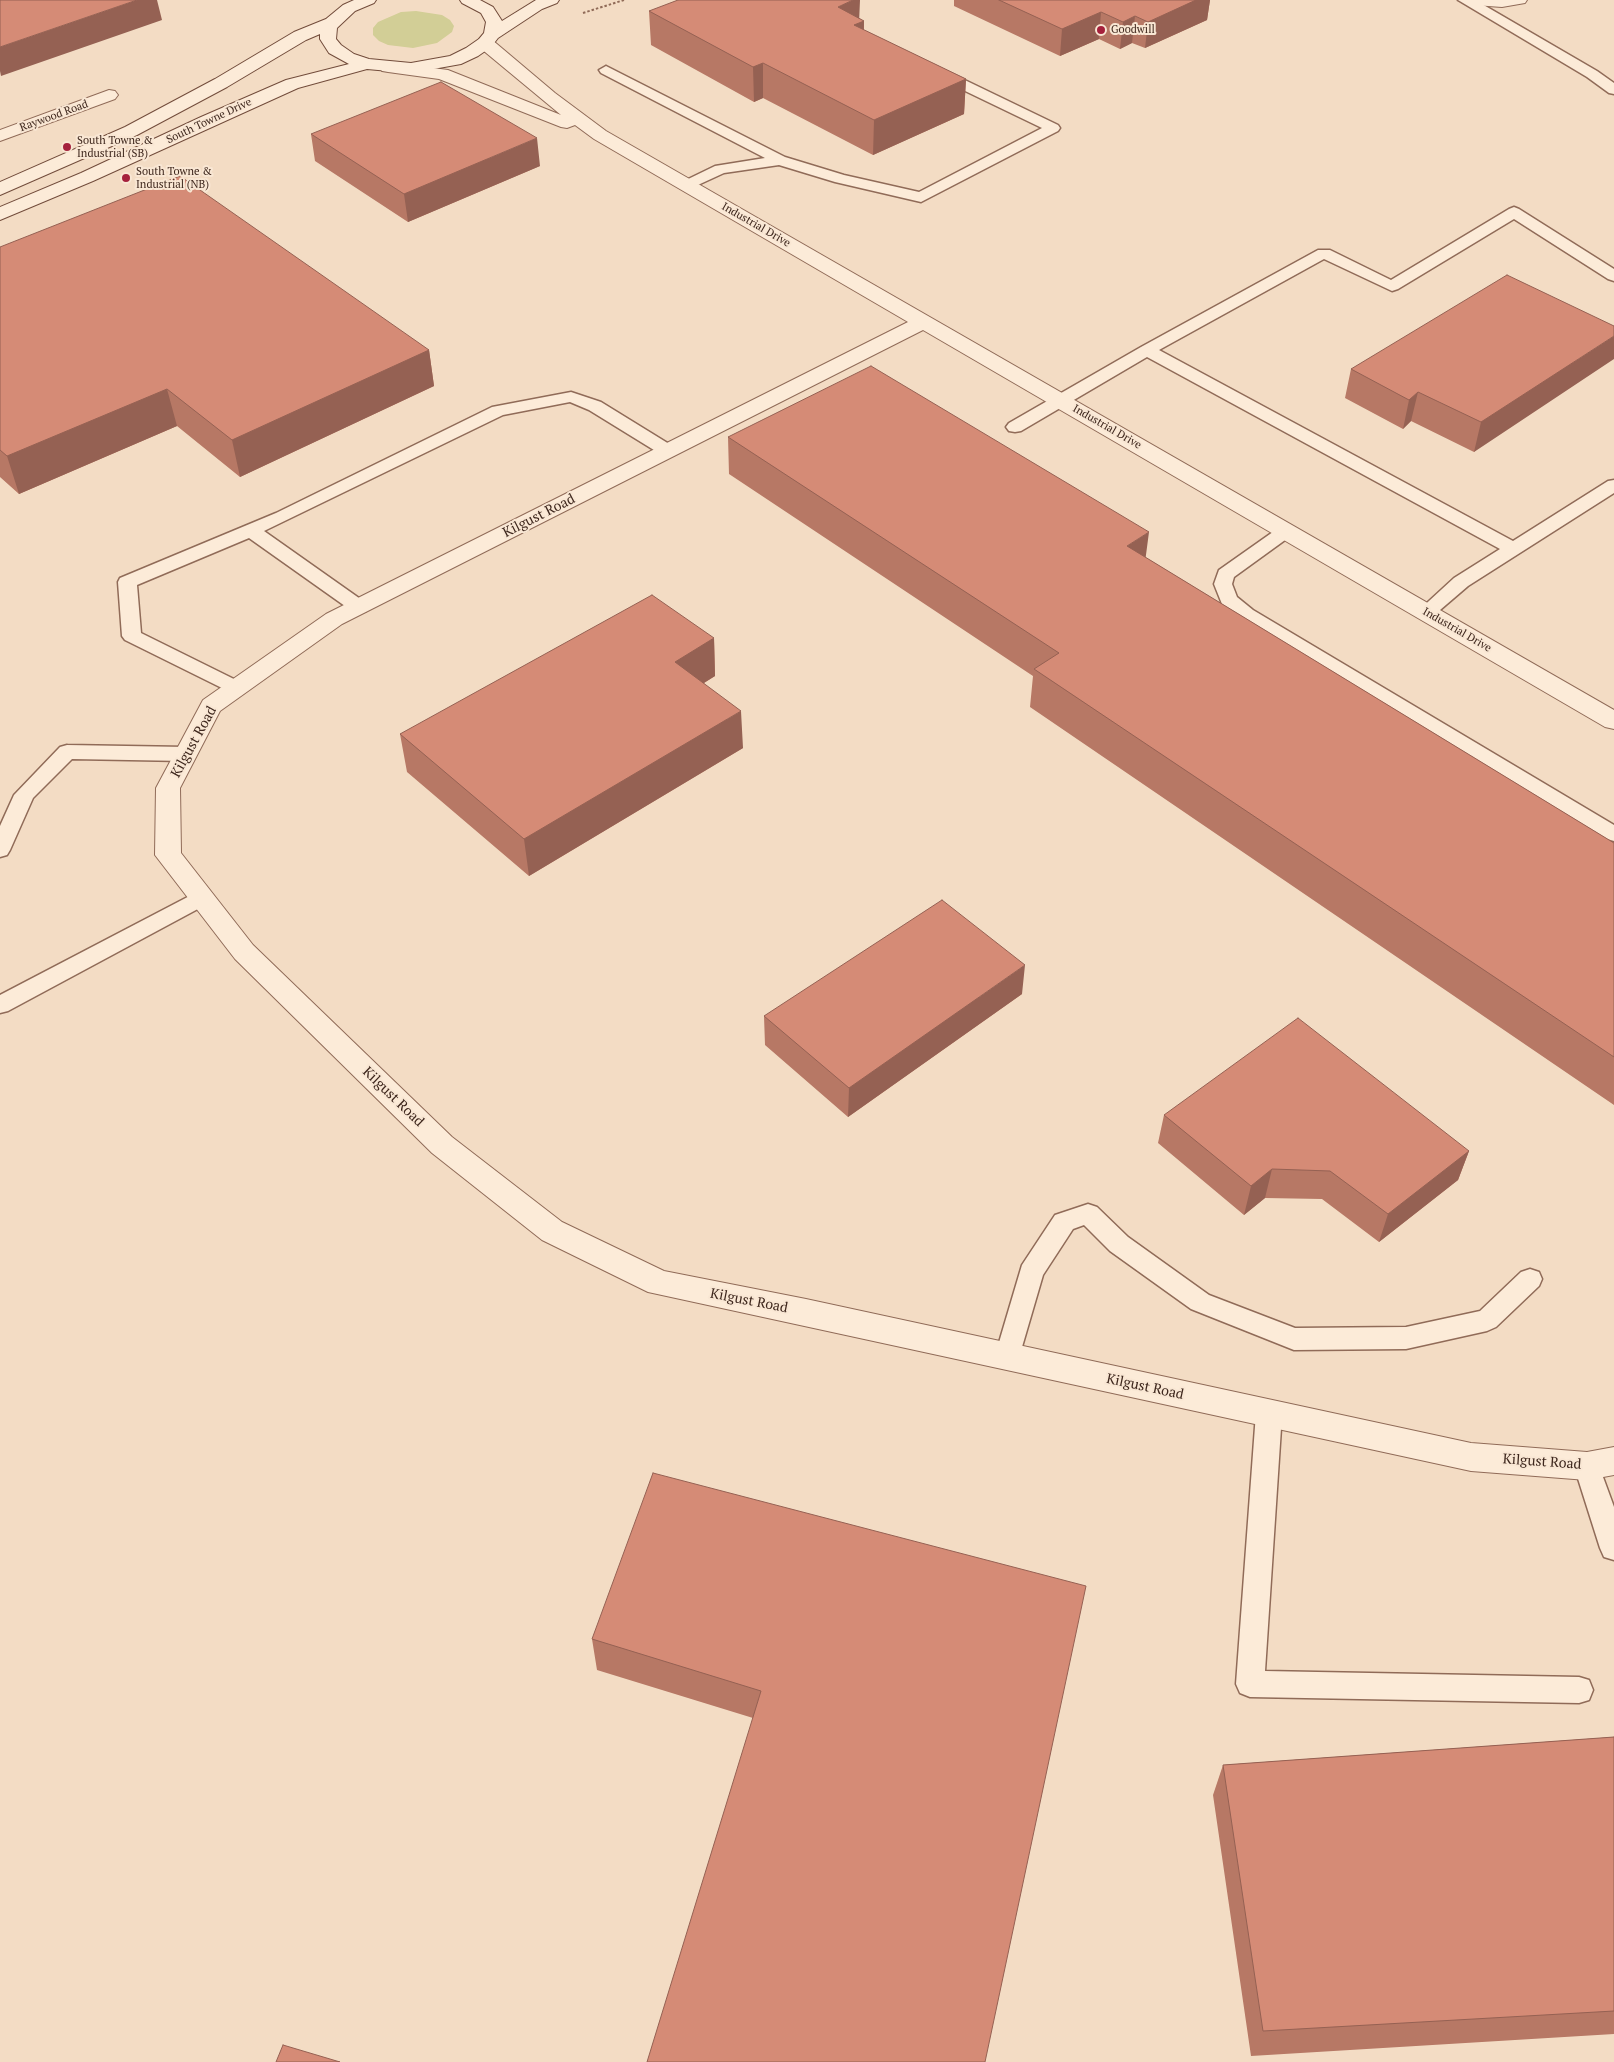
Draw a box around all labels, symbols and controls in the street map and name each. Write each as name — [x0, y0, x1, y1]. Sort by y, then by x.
place label: Goodwill — [1111, 23, 1155, 37]
marker: Goodwill — [1095, 24, 1107, 36]
street label: South Towne Drive — [164, 95, 254, 147]
street label: Raywood Road — [18, 98, 90, 134]
place label: South Towne & Industrial (SB) — [77, 134, 153, 160]
marker: South Towne & Industrial (SB) — [61, 141, 73, 153]
place label: South Towne & Industrial (NB) — [136, 165, 212, 191]
marker: South Towne & Industrial (NB) — [120, 172, 132, 184]
street label: Industrial Drive — [719, 200, 793, 250]
street label: Industrial Drive — [1070, 402, 1144, 452]
street label: Kilgust Road — [500, 491, 578, 541]
street label: Industrial Drive — [1420, 605, 1494, 655]
street label: Kilgust Road — [168, 703, 220, 781]
street label: Kilgust Road — [359, 1064, 427, 1130]
street label: Kilgust Road — [709, 1285, 789, 1317]
street label: Kilgust Road — [1105, 1371, 1185, 1403]
street label: Kilgust Road — [1502, 1451, 1582, 1473]

